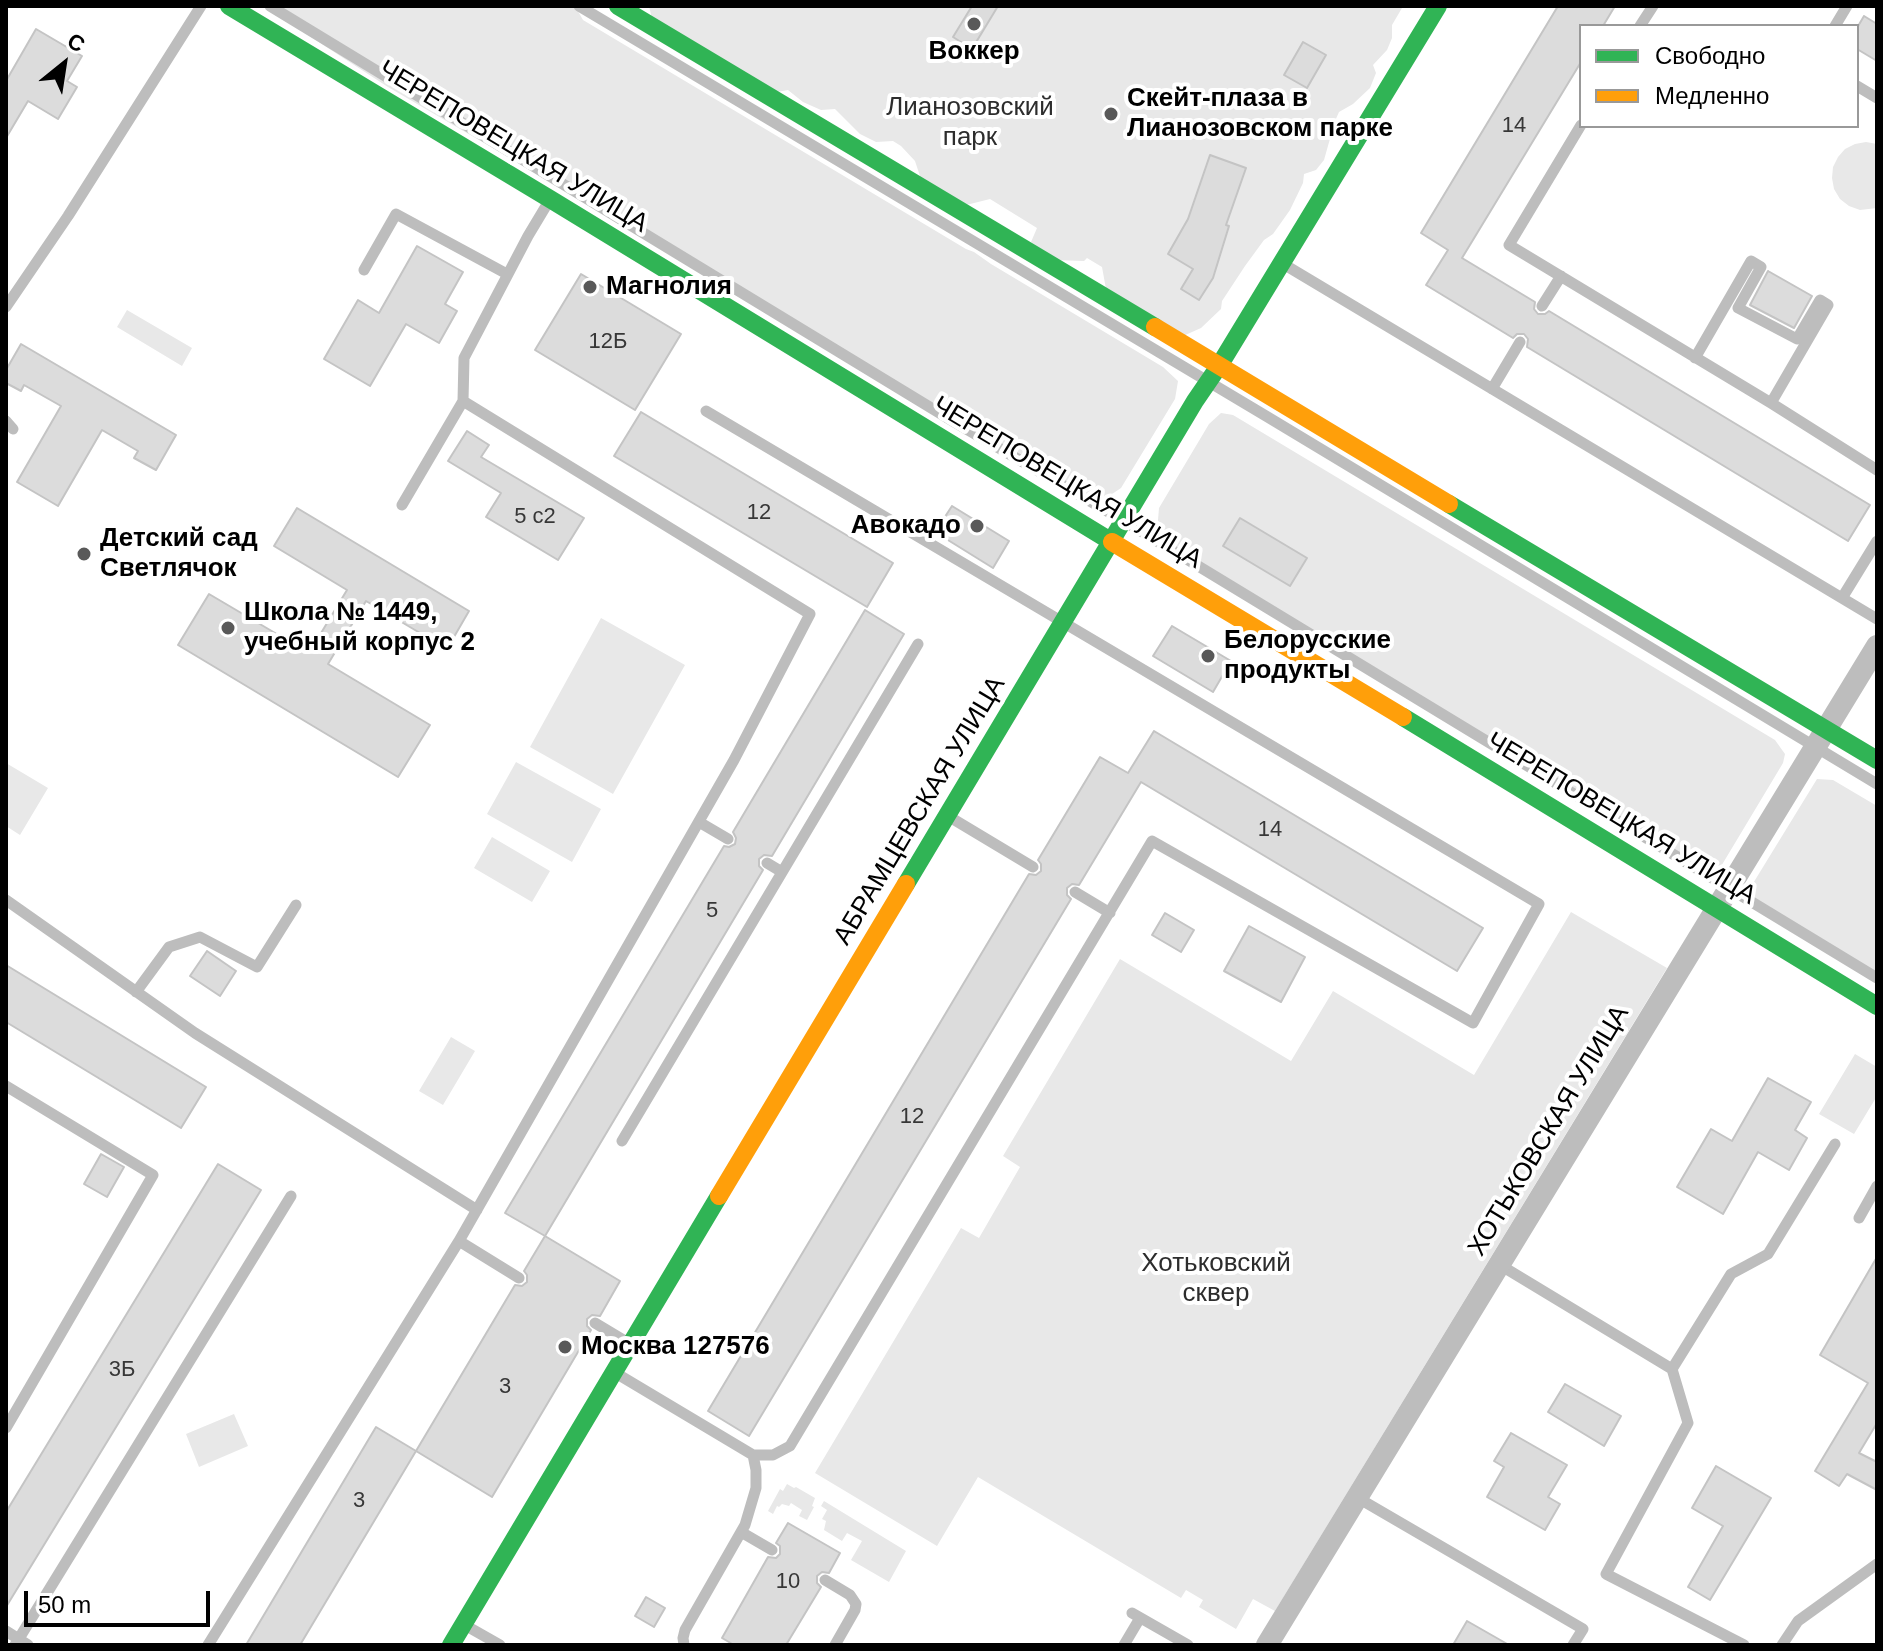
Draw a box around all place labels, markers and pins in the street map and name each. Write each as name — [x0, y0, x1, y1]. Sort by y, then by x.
marker: Воккер — [965, 15, 983, 33]
place label: Воккер — [928, 36, 1020, 68]
place label: Скейт-плаза в Лианозовском парке — [1127, 83, 1393, 144]
marker: Скейт-плаза в Лианозовском парке — [1102, 105, 1120, 123]
place label: Магнолия — [606, 271, 732, 303]
marker: Магнолия — [581, 278, 599, 296]
place label: Авокадо — [851, 510, 961, 542]
marker: Авокадо — [968, 517, 986, 535]
place label: Детский сад Светлячок — [100, 523, 258, 584]
marker: Детский сад Светлячок — [75, 545, 93, 563]
place label: Школа № 1449, учебный корпус 2 — [244, 597, 475, 658]
marker: Школа № 1449, учебный корпус 2 — [219, 619, 237, 637]
place label: Белорусские продукты — [1224, 625, 1391, 686]
marker: Белорусские продукты — [1199, 647, 1217, 665]
place label: Москва 127576 — [581, 1331, 770, 1363]
marker: Москва 127576 — [556, 1338, 574, 1356]

